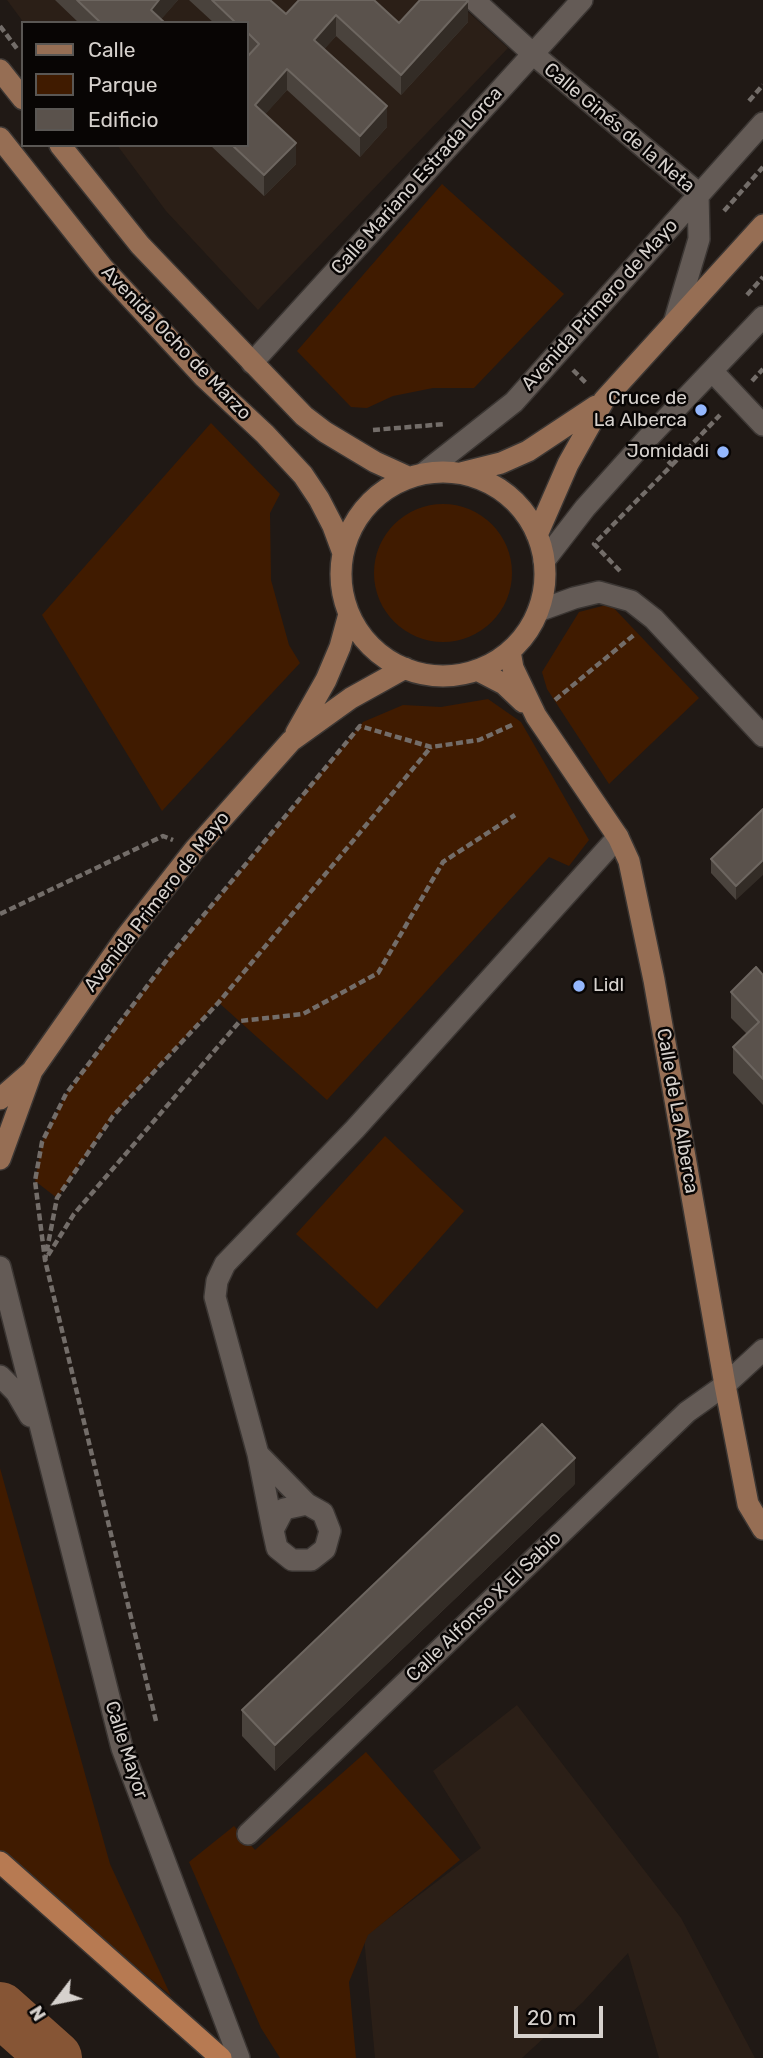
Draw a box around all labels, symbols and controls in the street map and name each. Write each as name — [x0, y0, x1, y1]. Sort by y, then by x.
legend — [21, 21, 248, 147]
text: Calle — [88, 37, 136, 62]
street label: Calle Ginés de la Neta — [539, 58, 699, 198]
text: Parque — [88, 72, 158, 97]
street label: Calle Mariano Estrada Lorca — [327, 82, 507, 280]
text: Edificio — [88, 107, 158, 132]
street label: Avenida Primero de Mayo — [517, 215, 683, 395]
street label: Avenida Ocho de Marzo — [96, 261, 256, 425]
place label: Cruce de La Alberca — [594, 388, 687, 432]
marker: Cruce de La Alberca — [693, 402, 709, 418]
place label: Jomidadi — [627, 441, 709, 463]
marker: Jomidadi — [715, 444, 731, 460]
street label: Avenida Primero de Mayo — [79, 807, 235, 997]
place label: Lidl — [593, 975, 624, 997]
marker: Lidl — [571, 978, 587, 994]
street label: Calle de La Alberca — [651, 1027, 703, 1195]
street label: Calle Alfonso X El Sabio — [402, 1527, 566, 1687]
street label: Calle Mayor — [100, 1698, 152, 1802]
north arrow — [21, 1967, 91, 2037]
scale bar — [518, 1992, 607, 2036]
text: N — [24, 2002, 51, 2025]
text: 20 m — [527, 2005, 576, 2030]

